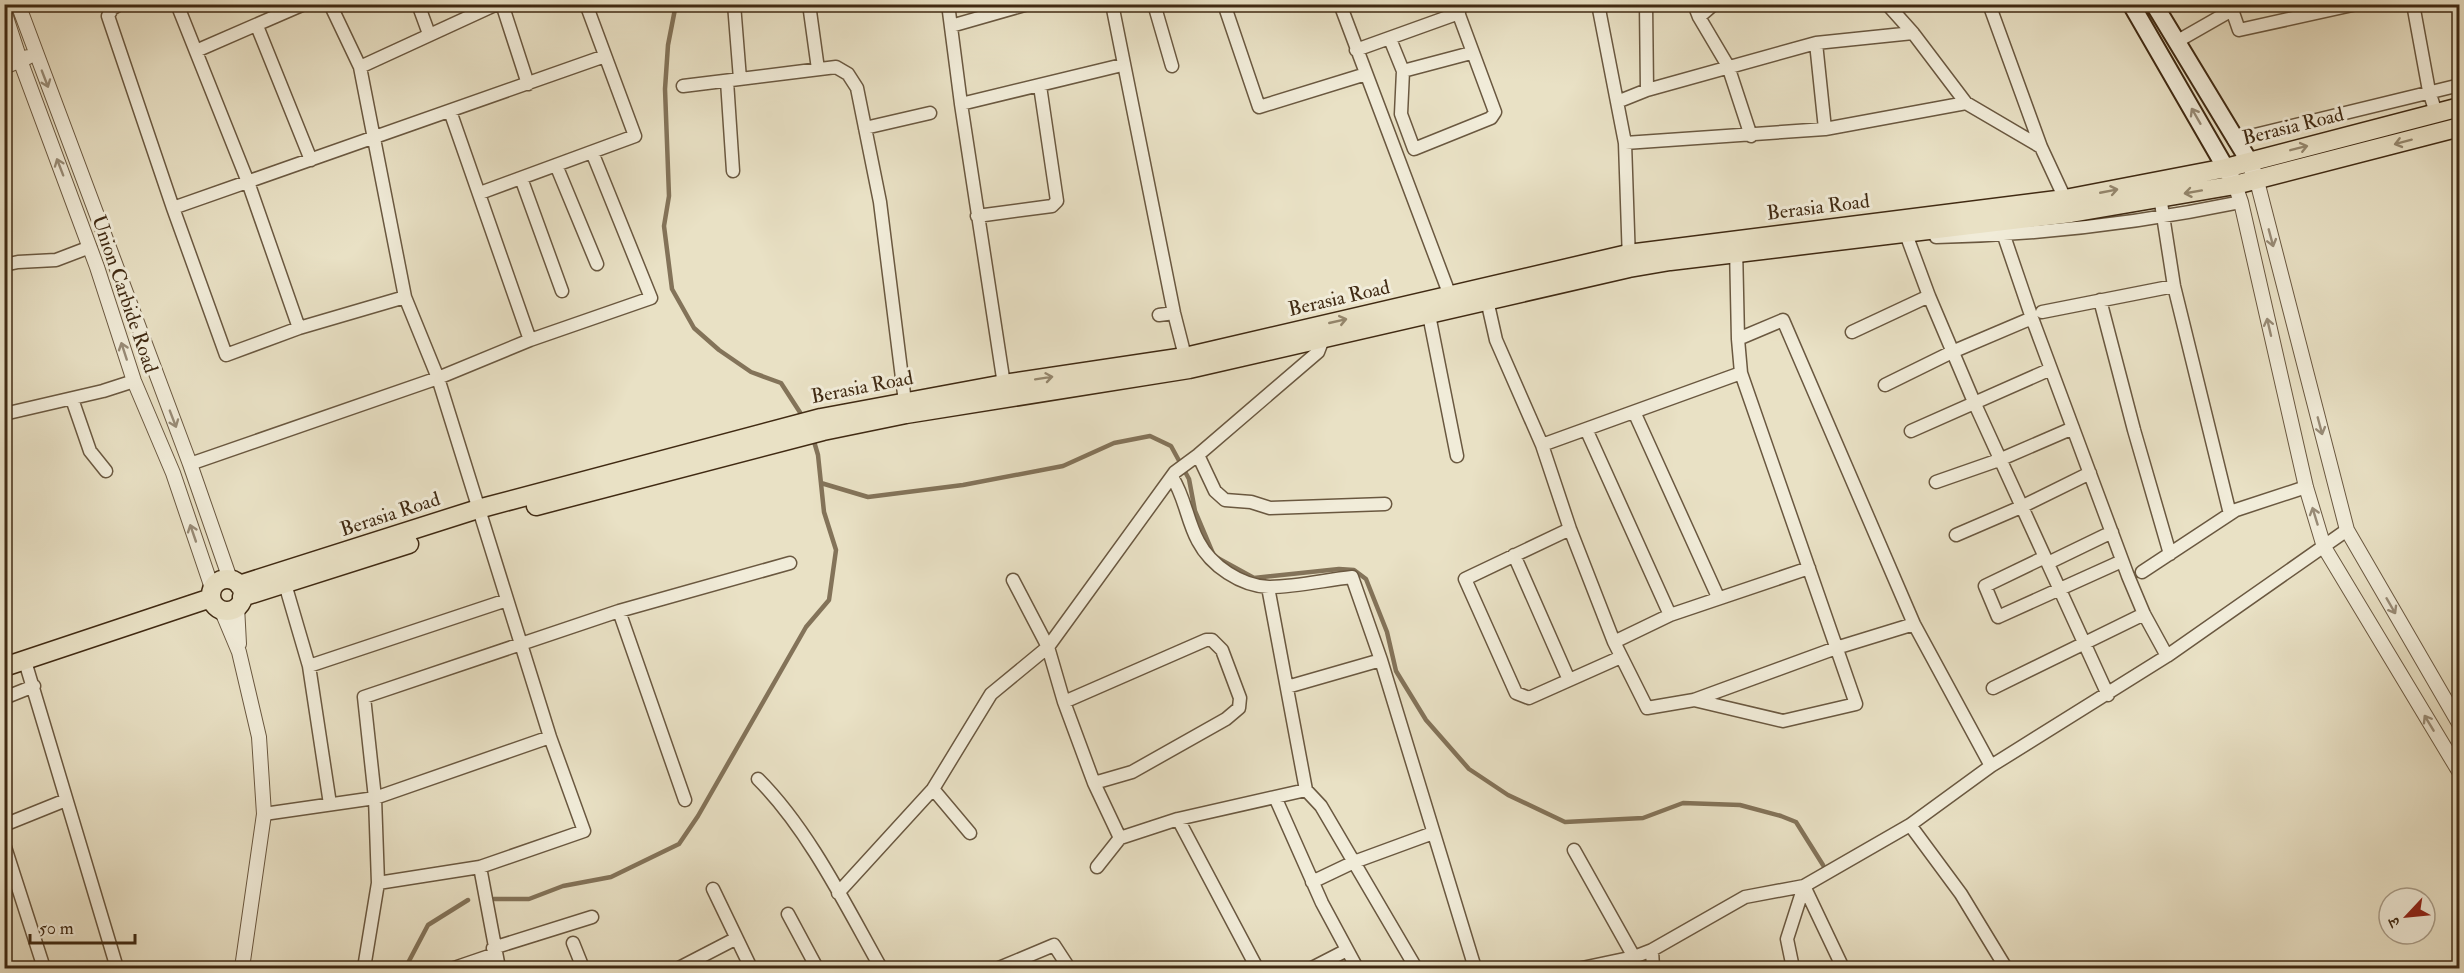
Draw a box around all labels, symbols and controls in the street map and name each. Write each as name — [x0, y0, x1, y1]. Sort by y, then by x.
one-way arrow — [41, 69, 52, 88]
street label: Berasia Road — [2240, 101, 2346, 151]
one-way arrow — [2190, 108, 2202, 125]
one-way arrow — [2394, 137, 2413, 148]
one-way arrow — [2290, 141, 2309, 153]
one-way arrow — [53, 158, 64, 176]
one-way arrow — [2099, 185, 2119, 196]
one-way arrow — [2184, 187, 2203, 198]
street label: Berasia Road — [1765, 188, 1871, 226]
street label: Union Carbide Road — [86, 212, 164, 376]
one-way arrow — [2266, 228, 2278, 247]
street label: Berasia Road — [1286, 274, 1392, 322]
one-way arrow — [1328, 315, 1347, 327]
one-way arrow — [2262, 318, 2274, 337]
one-way arrow — [118, 342, 129, 361]
street label: Berasia Road — [809, 365, 915, 409]
one-way arrow — [1033, 372, 1053, 383]
one-way arrow — [168, 409, 179, 428]
one-way arrow — [2315, 416, 2327, 435]
street label: Berasia Road — [337, 486, 443, 542]
one-way arrow — [2309, 507, 2320, 526]
one-way arrow — [187, 524, 198, 543]
one-way arrow — [2385, 597, 2397, 614]
one-way arrow — [2423, 715, 2435, 732]
north arrow — [2377, 886, 2437, 946]
scale bar — [30, 907, 135, 945]
text: उ — [2383, 912, 2406, 931]
text: 50 m — [39, 917, 74, 940]

